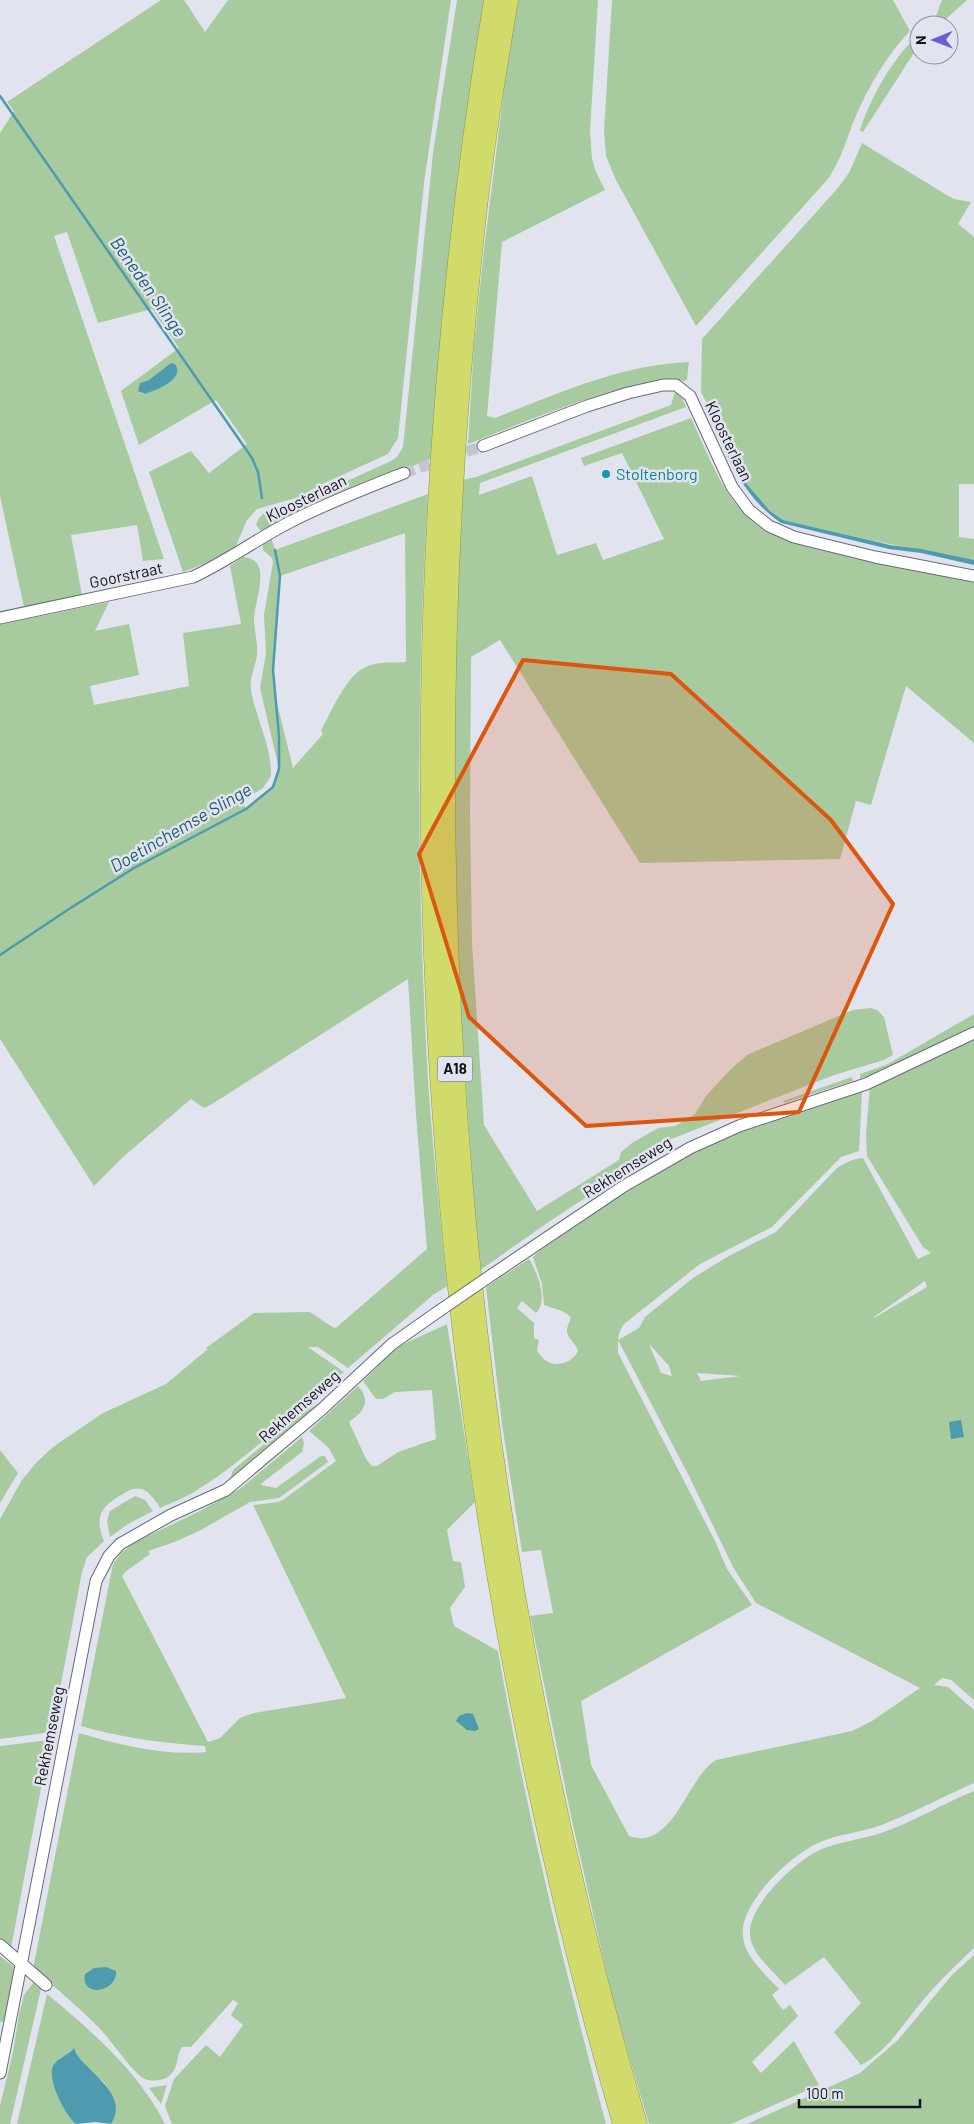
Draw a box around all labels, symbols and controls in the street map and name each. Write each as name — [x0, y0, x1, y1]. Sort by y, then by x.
north arrow — [909, 15, 959, 65]
text: N — [912, 35, 929, 45]
water label: Beneden Slinge — [106, 232, 191, 341]
street label: Kloosterlaan — [702, 397, 757, 484]
place label: Stoltenborg — [616, 464, 698, 483]
marker: Stoltenborg — [600, 468, 612, 480]
street label: Kloosterlaan — [262, 470, 349, 525]
street label: Goorstraat — [88, 557, 164, 592]
water label: Doetinchemse Slinge — [106, 778, 255, 877]
road number: A18 — [438, 1056, 472, 1082]
street label: Rekhemseweg — [579, 1132, 675, 1201]
street label: Rekhemseweg — [254, 1365, 343, 1446]
street label: Rekhemseweg — [30, 1685, 67, 1787]
scale bar — [799, 2076, 920, 2108]
text: 100 m — [806, 2084, 844, 2102]

